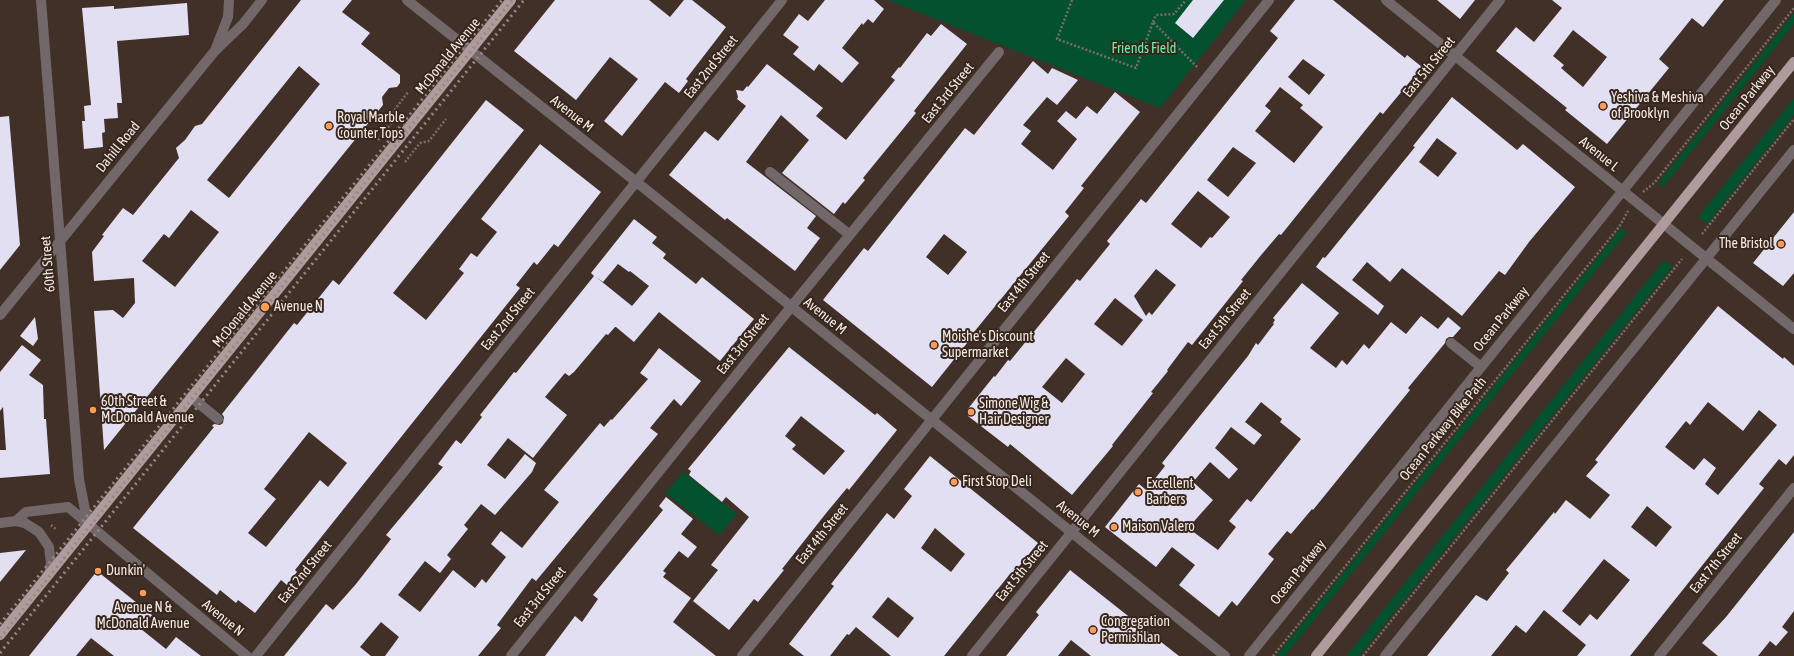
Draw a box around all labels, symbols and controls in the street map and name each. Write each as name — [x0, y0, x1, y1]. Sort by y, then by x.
street label: McDonald Avenue — [412, 15, 484, 97]
street label: East 2nd Street — [681, 32, 741, 102]
street label: East 5th Street — [1399, 33, 1459, 101]
park label: Friends Field — [1112, 41, 1176, 57]
street label: East 3rd Street — [918, 59, 978, 127]
street label: Ocean Parkway — [1716, 62, 1778, 134]
place label: Yeshiva & Meshiva of Brooklyn — [1611, 90, 1704, 122]
street label: Avenue M — [547, 92, 597, 136]
marker: Yeshiva & Meshiva of Brooklyn — [1598, 101, 1608, 111]
place label: Royal Marble Counter Tops — [337, 110, 405, 142]
street label: Dahill Road — [92, 118, 144, 176]
marker: Royal Marble Counter Tops — [324, 121, 334, 131]
street label: Avenue L — [1576, 133, 1622, 175]
street label: 60th Street — [37, 235, 59, 293]
place label: The Bristol — [1719, 236, 1773, 252]
marker: The Bristol — [1776, 239, 1786, 249]
street label: East 4th Street — [994, 248, 1054, 316]
street label: McDonald Avenue — [209, 268, 281, 350]
street label: Ocean Parkway — [1470, 283, 1532, 355]
street label: East 2nd Street — [478, 284, 538, 354]
street label: East 5th Street — [1195, 285, 1255, 353]
street label: Avenue M — [800, 294, 850, 338]
place label: Avenue N — [274, 299, 323, 315]
marker: Avenue N — [259, 301, 271, 313]
street label: East 3rd Street — [713, 310, 773, 378]
place label: Moishe's Discount Supermarket — [942, 329, 1033, 362]
marker: Moishe's Discount Supermarket — [929, 340, 939, 350]
street label: Ocean Parkway Bike Path — [1396, 374, 1490, 484]
place label: 60th Street & McDonald Avenue — [101, 394, 194, 426]
place label: Simone Wig & Hair Designer — [979, 396, 1049, 428]
marker: 60th Street & McDonald Avenue — [88, 405, 98, 415]
marker: Simone Wig & Hair Designer — [966, 407, 976, 417]
place label: First Stop Deli — [962, 474, 1032, 490]
place label: Excellent Barbers — [1146, 476, 1193, 508]
marker: First Stop Deli — [949, 477, 959, 487]
marker: Excellent Barbers — [1133, 487, 1143, 497]
street label: Avenue M — [1053, 497, 1103, 541]
street label: East 4th Street — [792, 500, 852, 568]
place label: Maison Valero — [1122, 519, 1195, 535]
marker: Maison Valero — [1109, 522, 1119, 532]
street label: East 7th Street — [1686, 529, 1746, 597]
street label: Ocean Parkway — [1267, 536, 1329, 608]
street label: East 2nd Street — [275, 537, 335, 607]
street label: East 5th Street — [992, 537, 1052, 605]
place label: Dunkin' — [106, 563, 145, 579]
street label: East 3rd Street — [510, 563, 570, 631]
marker: Dunkin' — [93, 566, 103, 576]
marker: Avenue N & McDonald Avenue — [138, 588, 148, 598]
street label: Avenue N — [199, 596, 247, 640]
place label: Avenue N & McDonald Avenue — [96, 600, 190, 632]
place label: Congregation Permishlan — [1101, 614, 1170, 646]
marker: Congregation Permishlan — [1088, 625, 1098, 635]

